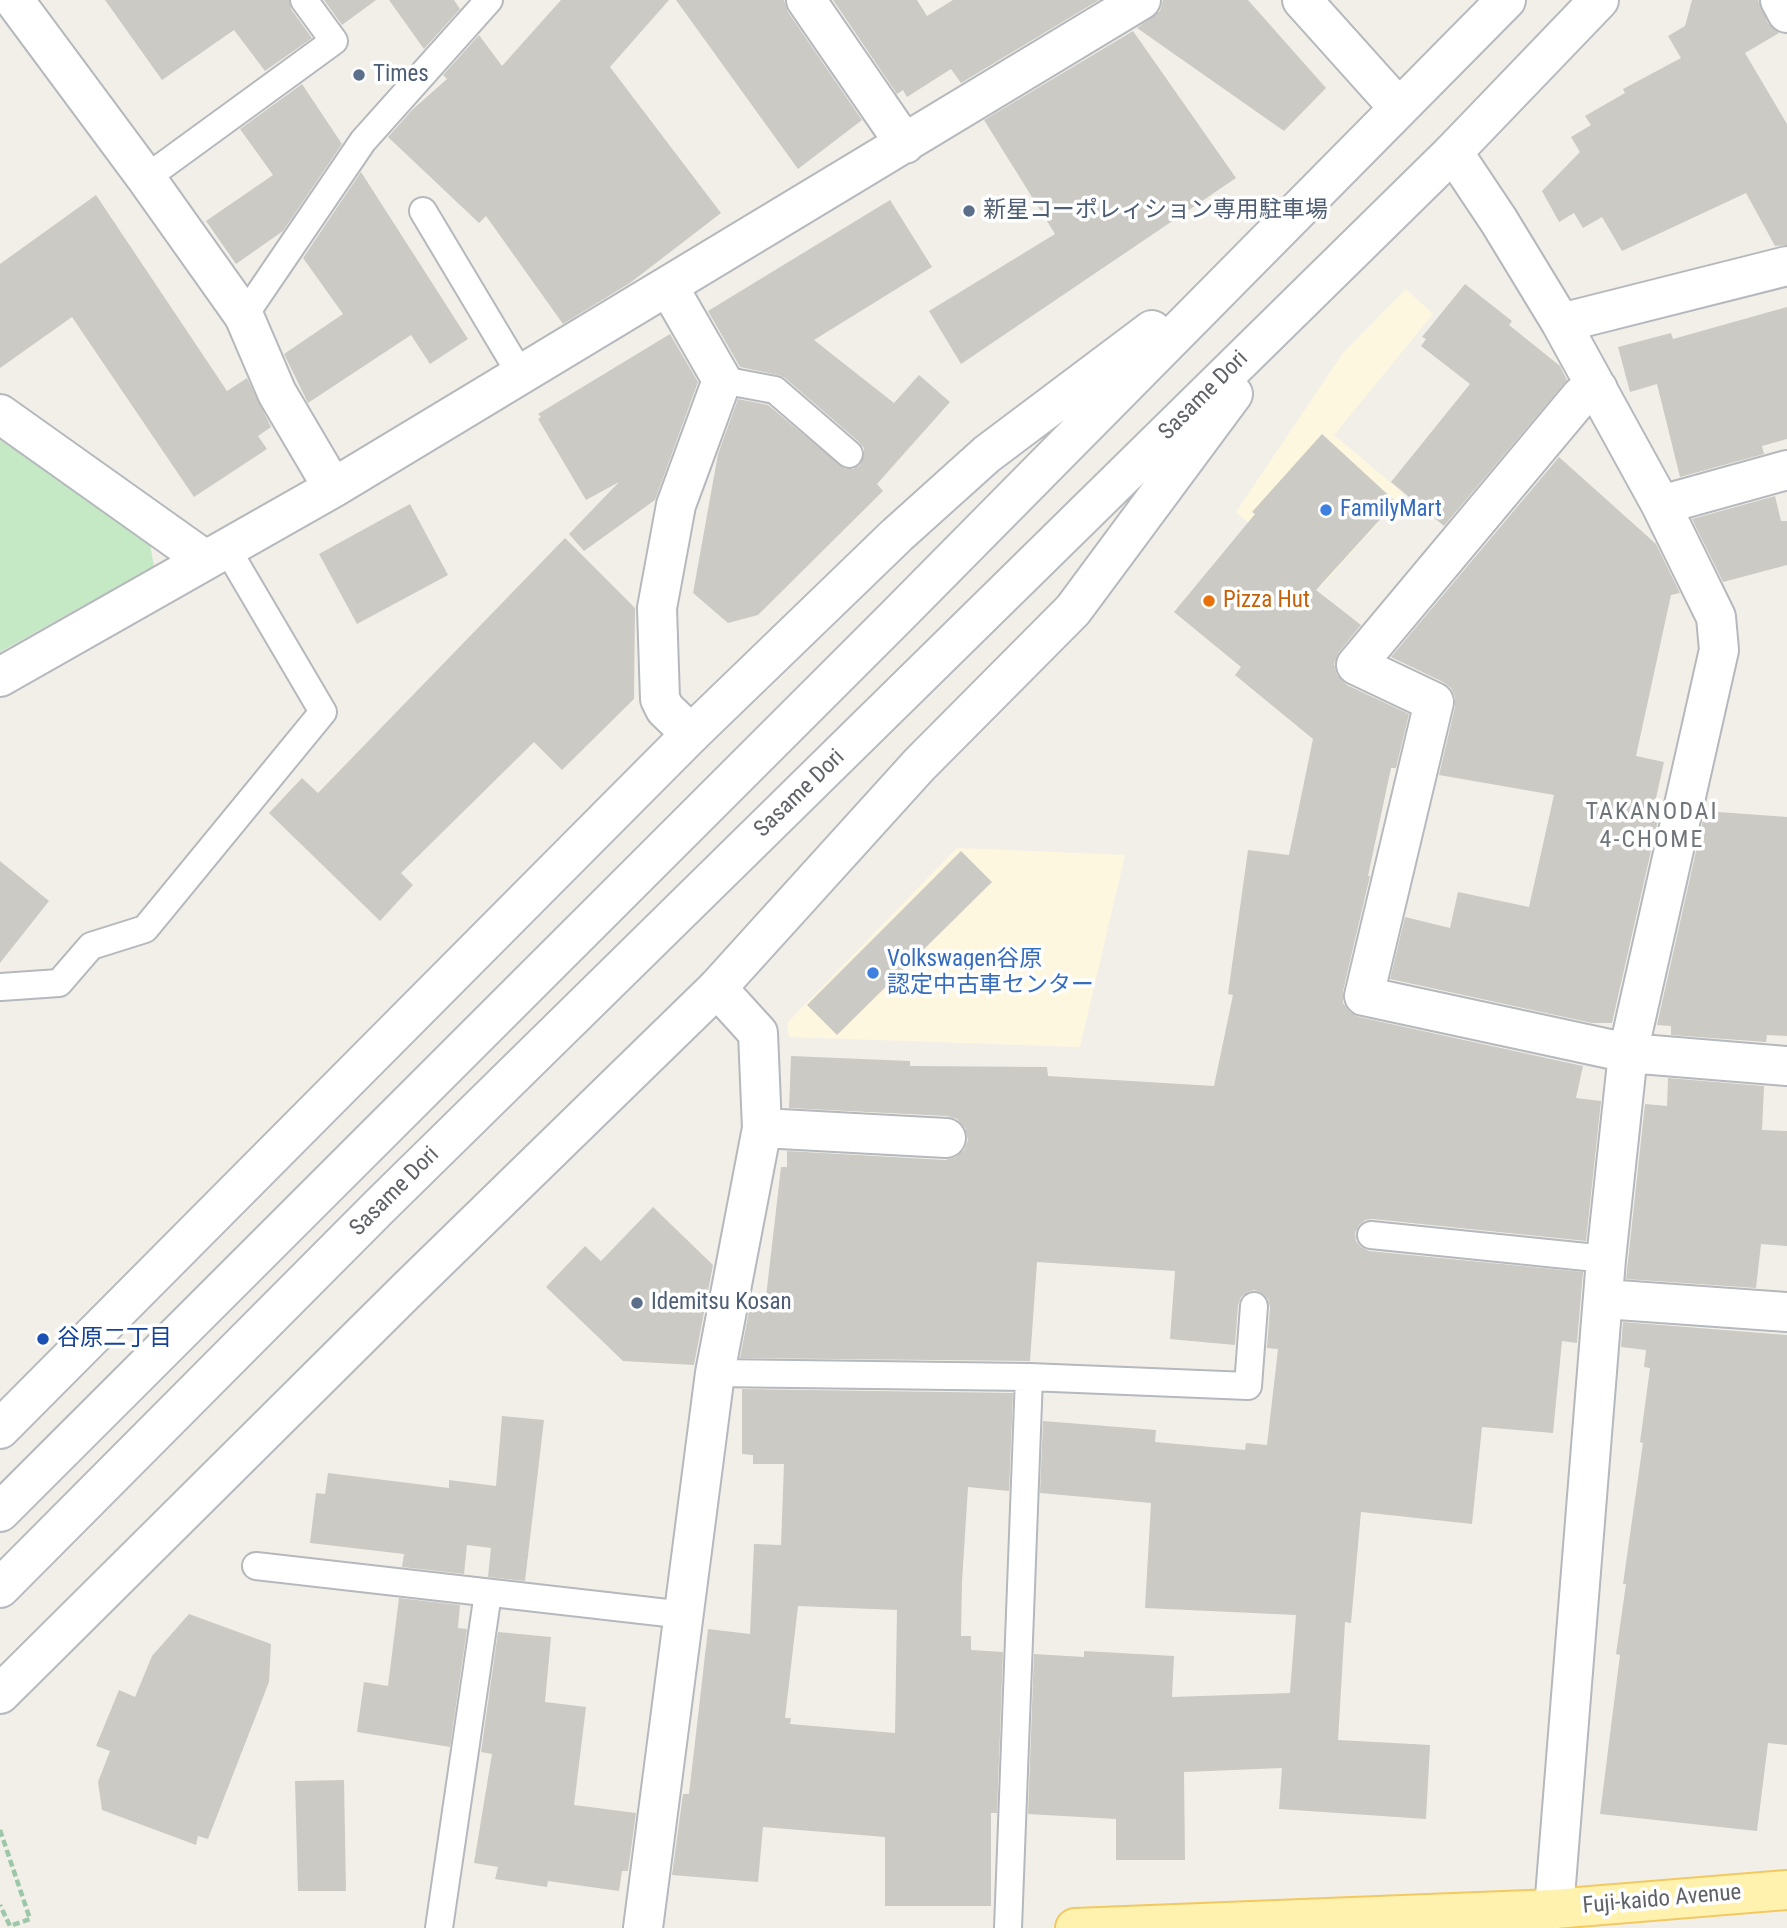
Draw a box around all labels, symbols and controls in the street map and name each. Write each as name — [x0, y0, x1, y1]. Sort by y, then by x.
place label: Times — [373, 61, 429, 89]
marker: Times — [351, 67, 367, 83]
place label: 新星コーポレィション専用駐車場 — [983, 197, 1328, 225]
marker: 新星コーポレィション専用駐車場 — [961, 203, 977, 219]
street label: Sasame Dori — [1154, 346, 1254, 446]
place label: FamilyMart — [1340, 496, 1442, 524]
marker: FamilyMart — [1318, 502, 1334, 518]
place label: Pizza Hut — [1223, 587, 1310, 615]
marker: Pizza Hut — [1201, 593, 1217, 609]
street label: Sasame Dori — [749, 744, 851, 844]
district label: TAKANODAI 4-CHOME — [1587, 799, 1717, 855]
place label: Volkswagen谷原 認定中古車センター — [887, 946, 1094, 1000]
marker: Volkswagen谷原 認定中古車センター — [865, 965, 881, 981]
street label: Sasame Dori — [345, 1142, 445, 1242]
place label: Idemitsu Kosan — [651, 1289, 792, 1317]
marker: Idemitsu Kosan — [629, 1295, 645, 1311]
place label: 谷原二丁目 — [57, 1325, 172, 1353]
marker: 谷原二丁目 — [35, 1331, 51, 1347]
street label: Fuji-kaido Avenue — [1582, 1879, 1742, 1921]

